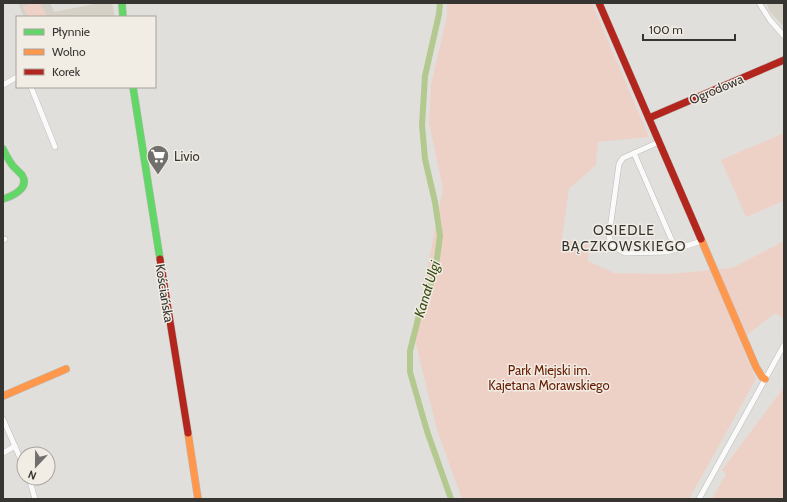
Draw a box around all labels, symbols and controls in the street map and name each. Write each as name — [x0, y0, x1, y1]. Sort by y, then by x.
legend — [16, 16, 156, 88]
scale bar — [643, 16, 735, 42]
text: 100 m — [649, 22, 683, 37]
text: Płynnie — [52, 24, 90, 39]
text: Wolno — [52, 44, 86, 59]
text: Korek — [52, 64, 81, 79]
street label: Ogrodowa — [686, 70, 746, 108]
supermarket icon: Livio — [145, 143, 171, 176]
place label: Livio — [174, 148, 200, 164]
district label: OSIEDLE BĄCZKOWSKIEGO — [561, 221, 687, 255]
water label: Kanał Ulgi — [410, 258, 444, 319]
street label: Kościańska — [152, 263, 178, 324]
park label: Park Miejski im. Kajetana Morawskiego — [488, 362, 610, 394]
north arrow — [16, 446, 56, 486]
text: N — [26, 467, 38, 483]

